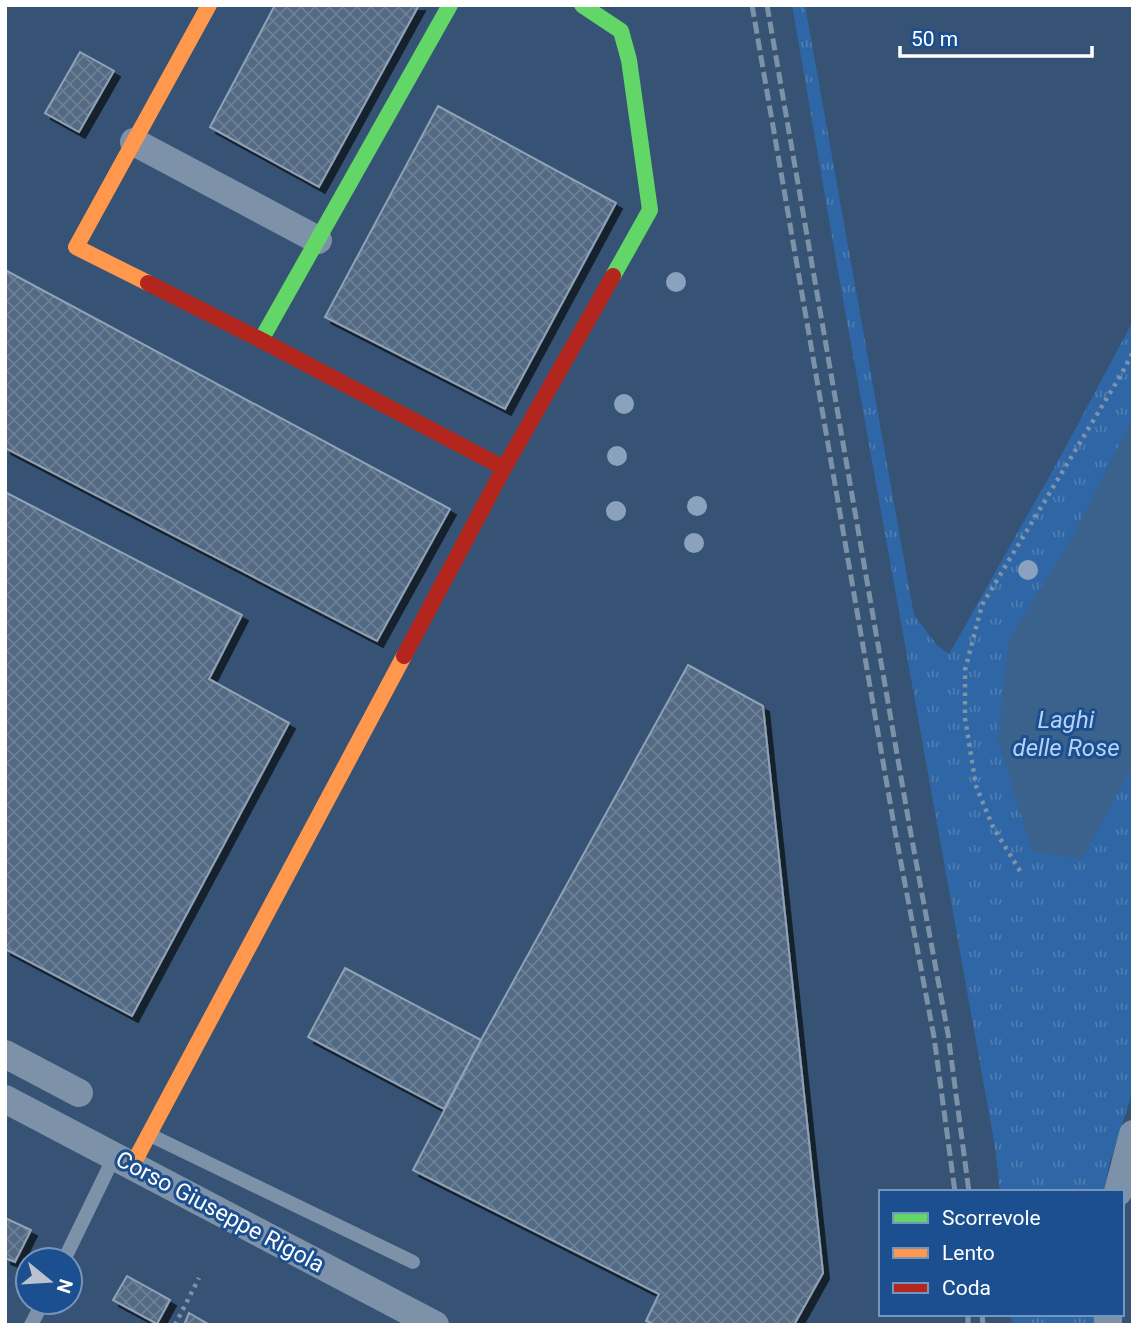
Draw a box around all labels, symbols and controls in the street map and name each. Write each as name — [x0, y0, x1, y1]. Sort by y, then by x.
scale bar — [900, 14, 1092, 58]
text: 50 m — [911, 27, 958, 51]
water label: Laghi delle Rose — [1013, 706, 1120, 762]
street label: Corso Giuseppe Rigola — [111, 1146, 329, 1278]
legend — [879, 1190, 1124, 1316]
text: Scorrevole — [942, 1206, 1041, 1230]
text: Lento — [942, 1241, 995, 1265]
north arrow — [14, 1246, 84, 1316]
text: N — [52, 1276, 78, 1296]
text: Coda — [942, 1276, 991, 1300]

